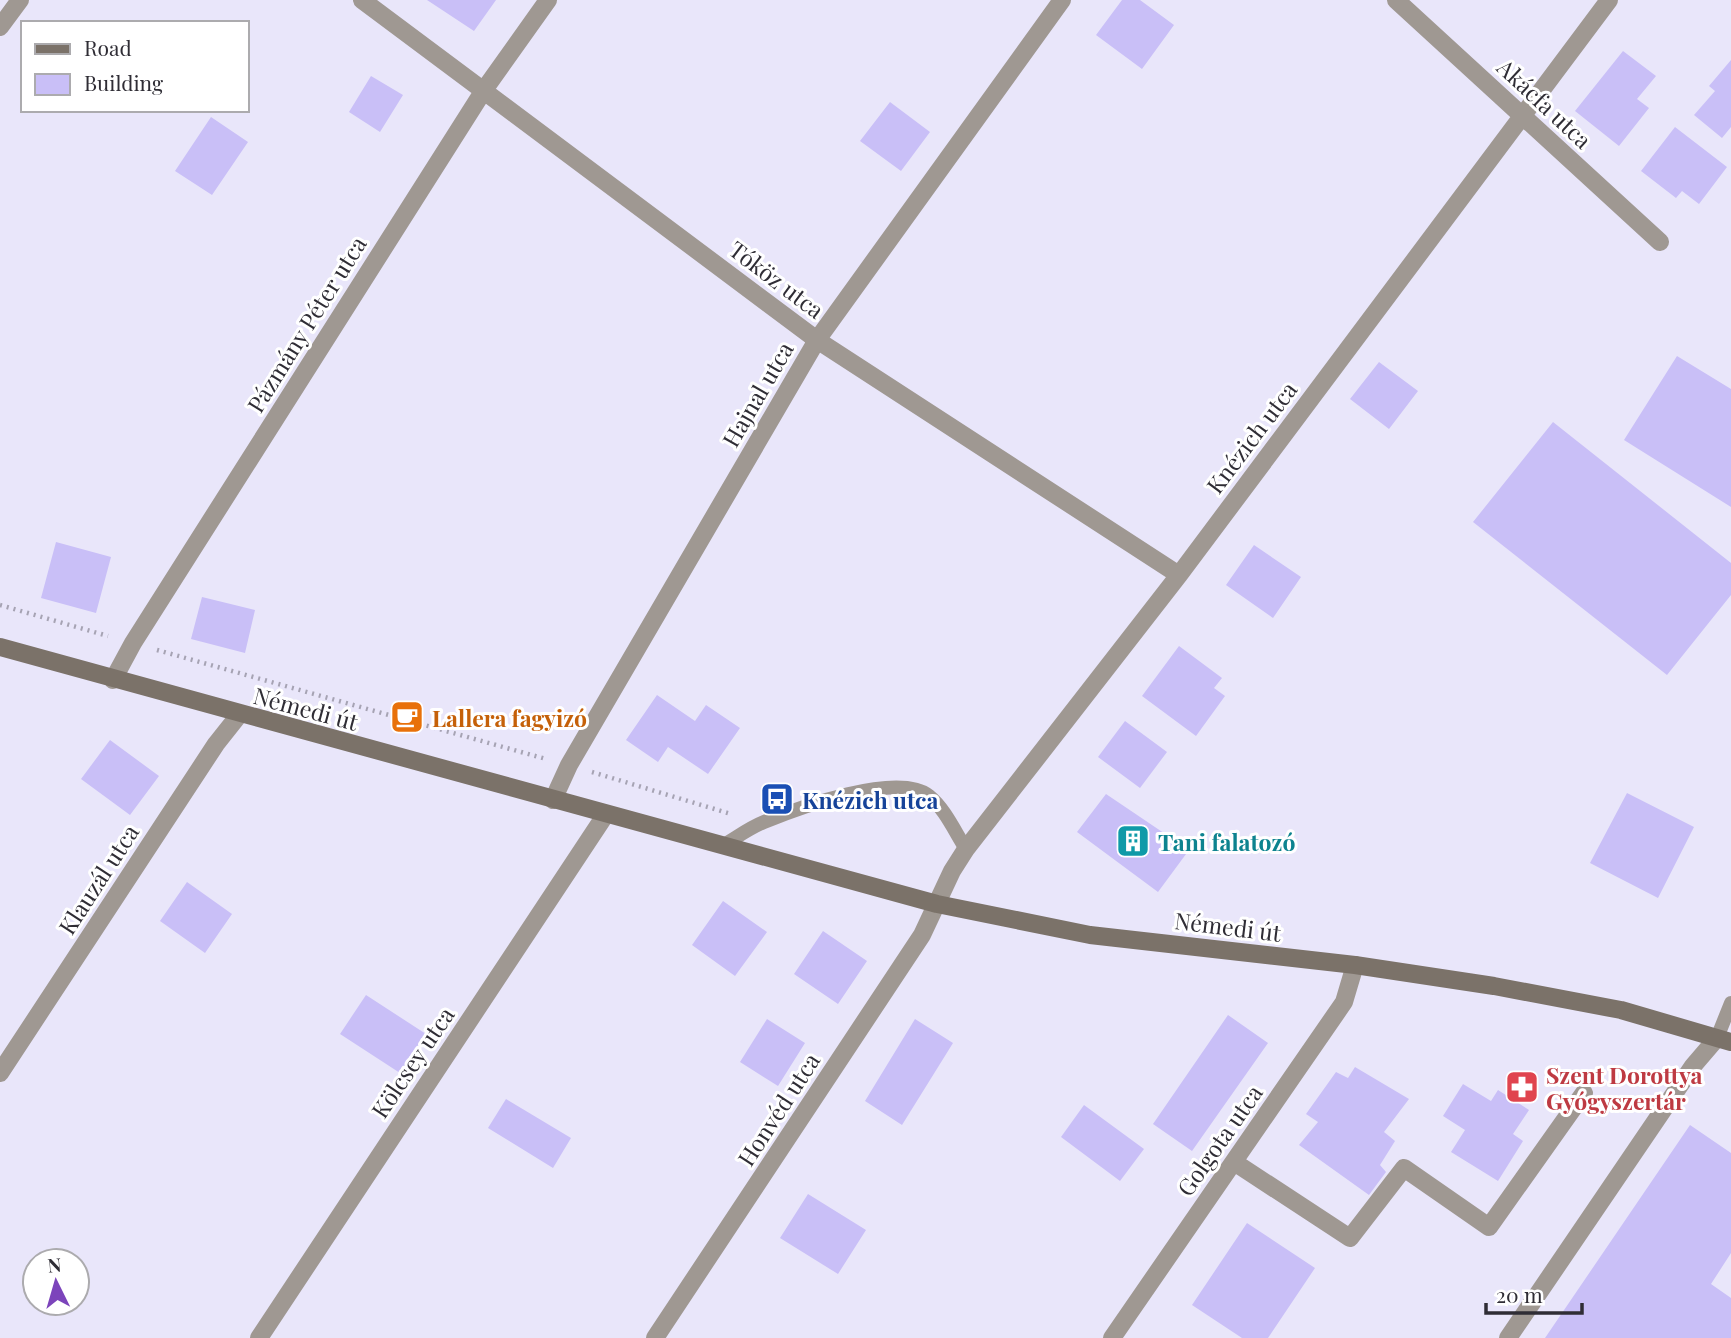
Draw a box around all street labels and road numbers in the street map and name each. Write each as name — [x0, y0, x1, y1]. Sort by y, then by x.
street label: Akácfa utca — [1490, 51, 1599, 155]
street label: Pázmány Péter utca — [239, 230, 373, 418]
street label: Tóköz utca — [723, 233, 831, 325]
street label: Hajnal utca — [714, 335, 800, 452]
street label: Knézich utca — [1199, 374, 1304, 499]
street label: Némedi út — [250, 679, 362, 737]
street label: Klauzál utca — [51, 818, 145, 940]
street label: Némedi út — [1173, 904, 1284, 948]
street label: Kölcsey utca — [363, 1000, 461, 1124]
street label: Honvéd utca — [730, 1046, 826, 1172]
street label: Golgota utca — [1169, 1078, 1269, 1202]

